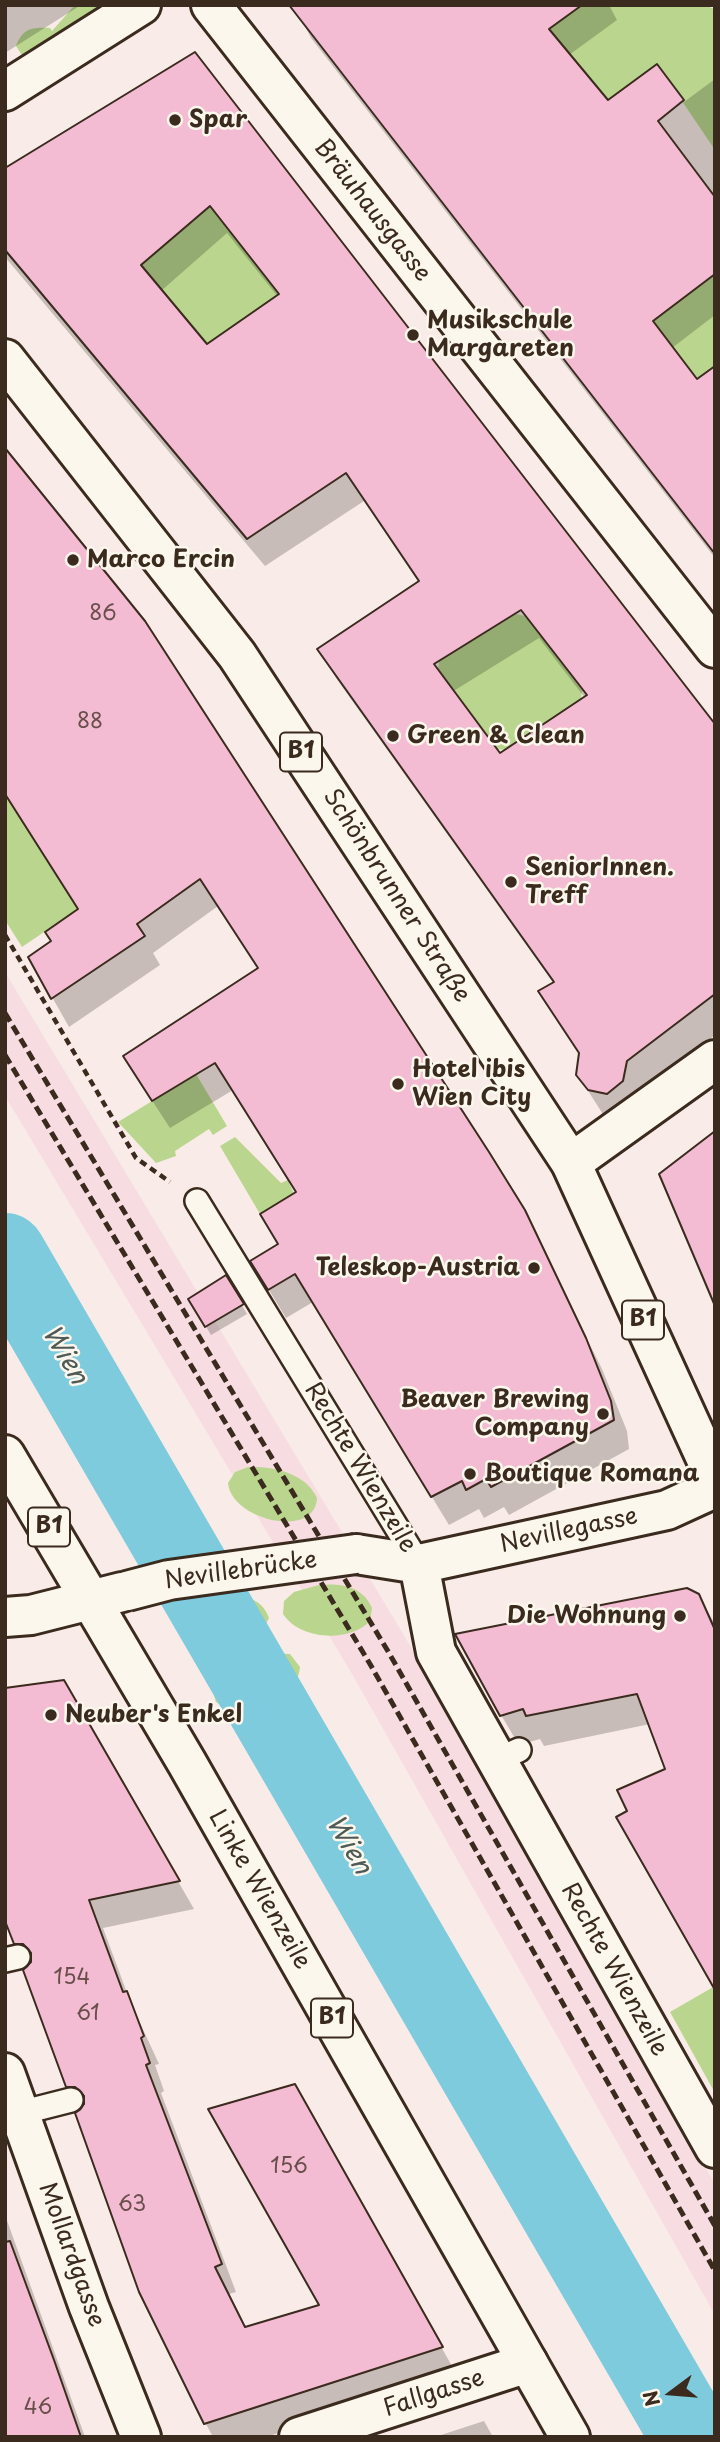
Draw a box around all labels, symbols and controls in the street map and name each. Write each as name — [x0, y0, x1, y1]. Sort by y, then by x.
place label: Spar — [189, 106, 247, 134]
marker: Spar — [167, 112, 183, 128]
street label: Bräuhausgasse — [308, 134, 436, 288]
place label: Musikschule Margareten — [427, 307, 574, 363]
marker: Musikschule Margareten — [405, 327, 421, 343]
place label: Marco Ercin — [87, 546, 235, 574]
marker: Marco Ercin — [65, 552, 81, 568]
house number: 86 — [89, 601, 117, 627]
house number: 88 — [77, 709, 103, 735]
place label: Green & Clean — [407, 722, 585, 750]
marker: Green & Clean — [385, 728, 401, 744]
road number: B1 — [280, 732, 322, 772]
street label: Schönbrunner Straße — [316, 784, 476, 1008]
place label: SeniorInnen. Treff — [525, 854, 674, 910]
marker: SeniorInnen. Treff — [503, 874, 519, 890]
place label: Hotel ibis Wien City — [412, 1056, 531, 1112]
marker: Hotel ibis Wien City — [390, 1076, 406, 1092]
place label: Teleskop-Austria — [316, 1254, 520, 1282]
marker: Teleskop-Austria — [526, 1260, 542, 1276]
road number: B1 — [622, 1301, 664, 1340]
water label: Wien — [35, 1320, 93, 1390]
street label: Rechte Wienzeile — [298, 1378, 422, 1558]
place label: Beaver Brewing Company — [400, 1386, 589, 1442]
marker: Beaver Brewing Company — [595, 1406, 611, 1422]
place label: Boutique Romana — [484, 1460, 699, 1488]
marker: Boutique Romana — [462, 1466, 478, 1482]
street label: Nevillegasse — [498, 1502, 640, 1560]
road number: B1 — [28, 1508, 70, 1546]
street label: Nevillebrücke — [163, 1546, 319, 1596]
place label: Die Wohnung — [507, 1602, 666, 1630]
marker: Die Wohnung — [672, 1608, 688, 1624]
place label: Neuber's Enkel — [65, 1701, 242, 1729]
marker: Neuber's Enkel — [43, 1707, 59, 1723]
street label: Linke Wienzeile — [202, 1805, 316, 1975]
water label: Wien — [319, 1810, 377, 1880]
street label: Rechte Wienzeile — [554, 1878, 674, 2062]
house number: 154 — [54, 1965, 90, 1991]
road number: B1 — [311, 1998, 353, 2038]
house number: 61 — [76, 2001, 100, 2027]
house number: 156 — [270, 2154, 308, 2180]
street label: Mollardgasse — [32, 2179, 110, 2331]
house number: 63 — [118, 2192, 146, 2218]
north arrow — [636, 2358, 706, 2428]
street label: Fallgasse — [380, 2364, 488, 2424]
text: N — [635, 2388, 666, 2410]
house number: 46 — [24, 2395, 52, 2421]

